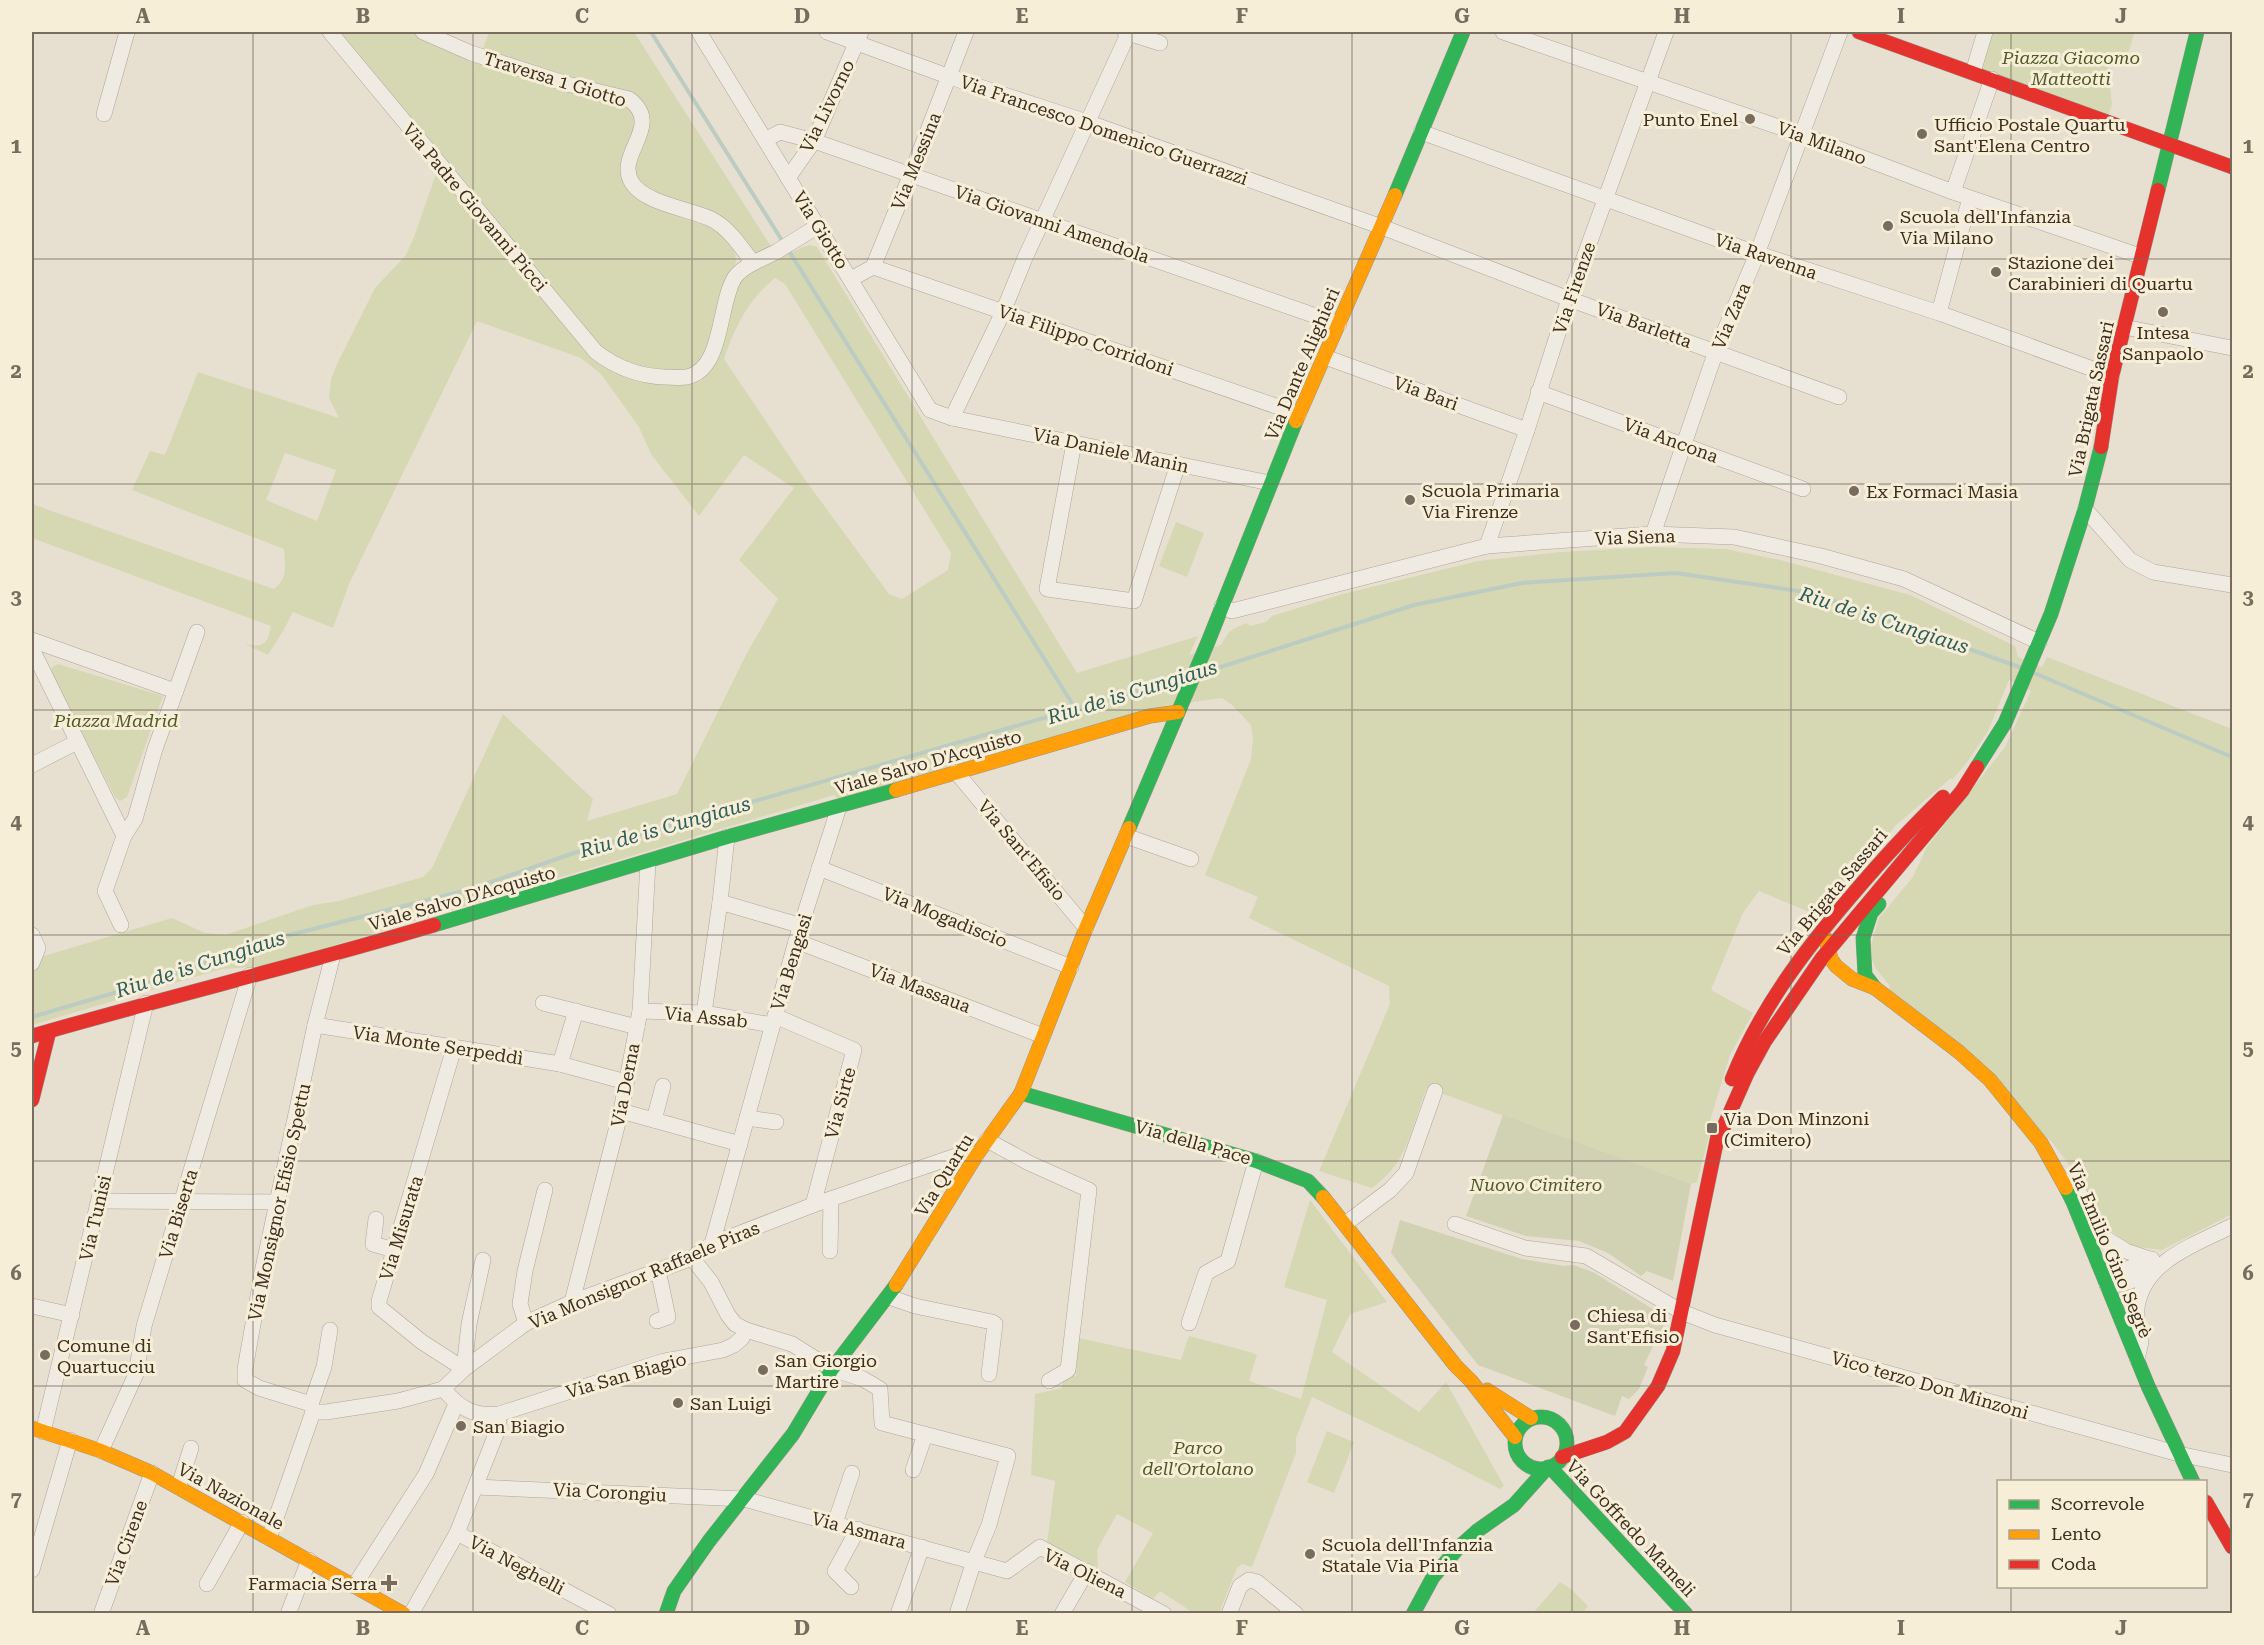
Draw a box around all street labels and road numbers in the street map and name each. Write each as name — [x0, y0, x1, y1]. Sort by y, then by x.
street label: Traversa 1 Giotto — [481, 47, 629, 111]
street label: Via Livorno — [795, 56, 859, 156]
street label: Via Francesco Domenico Guerrazzi — [957, 71, 1251, 189]
street label: Via Messina — [887, 109, 945, 213]
street label: Via Milano — [1774, 117, 1870, 169]
street label: Via Padre Giovanni Picci — [398, 119, 552, 296]
street label: Via Giovanni Amendola — [952, 181, 1152, 267]
street label: Via Giotto — [789, 187, 853, 273]
street label: Via Ravenna — [1712, 229, 1820, 283]
street label: Via Firenze — [1548, 239, 1600, 337]
street label: Via Zara — [1708, 279, 1755, 353]
street label: Via Dante Alighieri — [1260, 284, 1344, 443]
street label: Via Barletta — [1593, 298, 1695, 352]
street label: Via Filippo Corridoni — [996, 300, 1177, 380]
street label: Via Brigata Sassari — [2064, 319, 2118, 479]
street label: Via Bari — [1391, 372, 1462, 414]
street label: Via Ancona — [1621, 413, 1721, 467]
street label: Via Daniele Manin — [1031, 423, 1191, 477]
street label: Via Siena — [1594, 525, 1676, 549]
street label: Viale Salvo D'Acquisto — [832, 725, 1024, 799]
street label: Via Sant'Efisio — [974, 795, 1070, 905]
street label: Via Brigata Sassari — [1773, 824, 1891, 960]
street label: Viale Salvo D'Acquisto — [366, 861, 558, 935]
street label: Via Mogadiscio — [880, 882, 1010, 952]
street label: Via Bengasi — [766, 911, 816, 1013]
street label: Via Massaua — [866, 959, 974, 1017]
street label: Via Assab — [663, 1002, 749, 1032]
street label: Via Monte Serpeddì — [351, 1021, 525, 1069]
street label: Via Derna — [607, 1041, 643, 1129]
street label: Via Sirte — [820, 1065, 860, 1141]
street label: Via Monsignor Efisio Spettu — [243, 1081, 315, 1323]
street label: Via della Pace — [1132, 1115, 1254, 1169]
street label: Via Quartu — [910, 1130, 978, 1220]
street label: Via Emilio Gino Segrè — [2063, 1159, 2157, 1341]
street label: Via Biserta — [154, 1166, 202, 1261]
street label: Via Tunisi — [75, 1173, 115, 1263]
street label: Via Misurata — [375, 1173, 427, 1283]
street label: Via Monsignor Raffaele Piras — [526, 1217, 762, 1333]
street label: Vico terzo Don Minzoni — [1829, 1347, 2031, 1423]
street label: Via San Biagio — [563, 1348, 689, 1402]
street label: Via Goffredo Mameli — [1562, 1455, 1700, 1601]
street label: Via Nazionale — [174, 1458, 288, 1534]
street label: Via Corongiu — [553, 1479, 667, 1505]
street label: Via Cirene — [101, 1497, 151, 1589]
street label: Via Asmara — [809, 1507, 909, 1553]
street label: Via Neghelli — [466, 1531, 569, 1599]
street label: Via Oliena — [1040, 1544, 1130, 1602]

